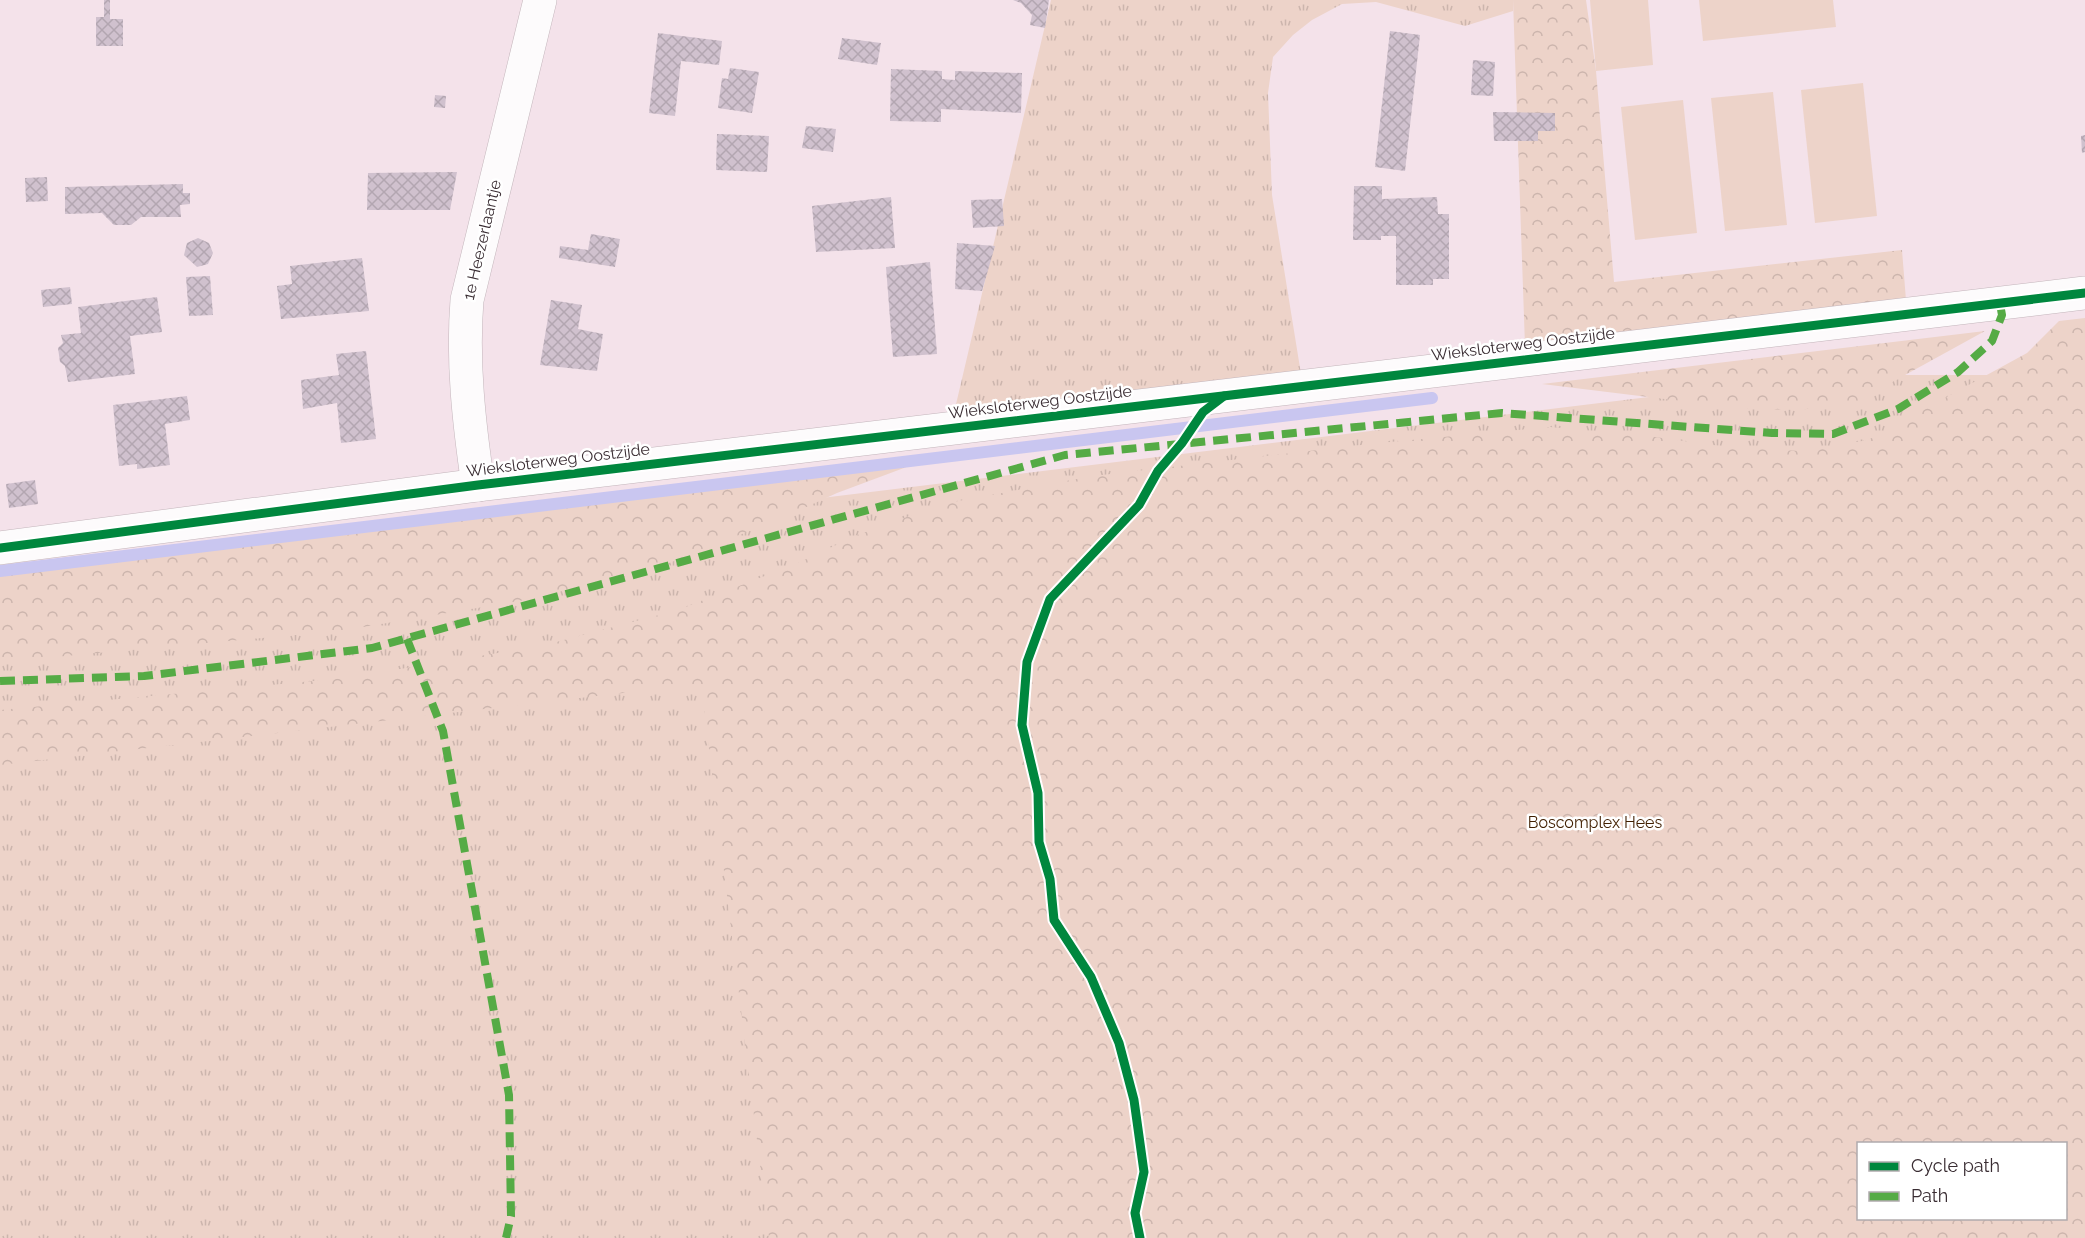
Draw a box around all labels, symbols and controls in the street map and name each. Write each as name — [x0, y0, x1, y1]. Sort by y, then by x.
street label: 1e Heezerlaantje — [459, 178, 505, 302]
street label: Wieksloterweg Oostzijde — [1430, 323, 1616, 365]
street label: Wieksloterweg Oostzijde — [947, 381, 1133, 423]
street label: Wieksloterweg Oostzijde — [465, 439, 651, 481]
park label: Boscomplex Hees — [1528, 813, 1663, 832]
legend — [1857, 1142, 2067, 1220]
text: Cycle path — [1911, 1155, 2000, 1176]
text: Path — [1911, 1185, 1948, 1206]

